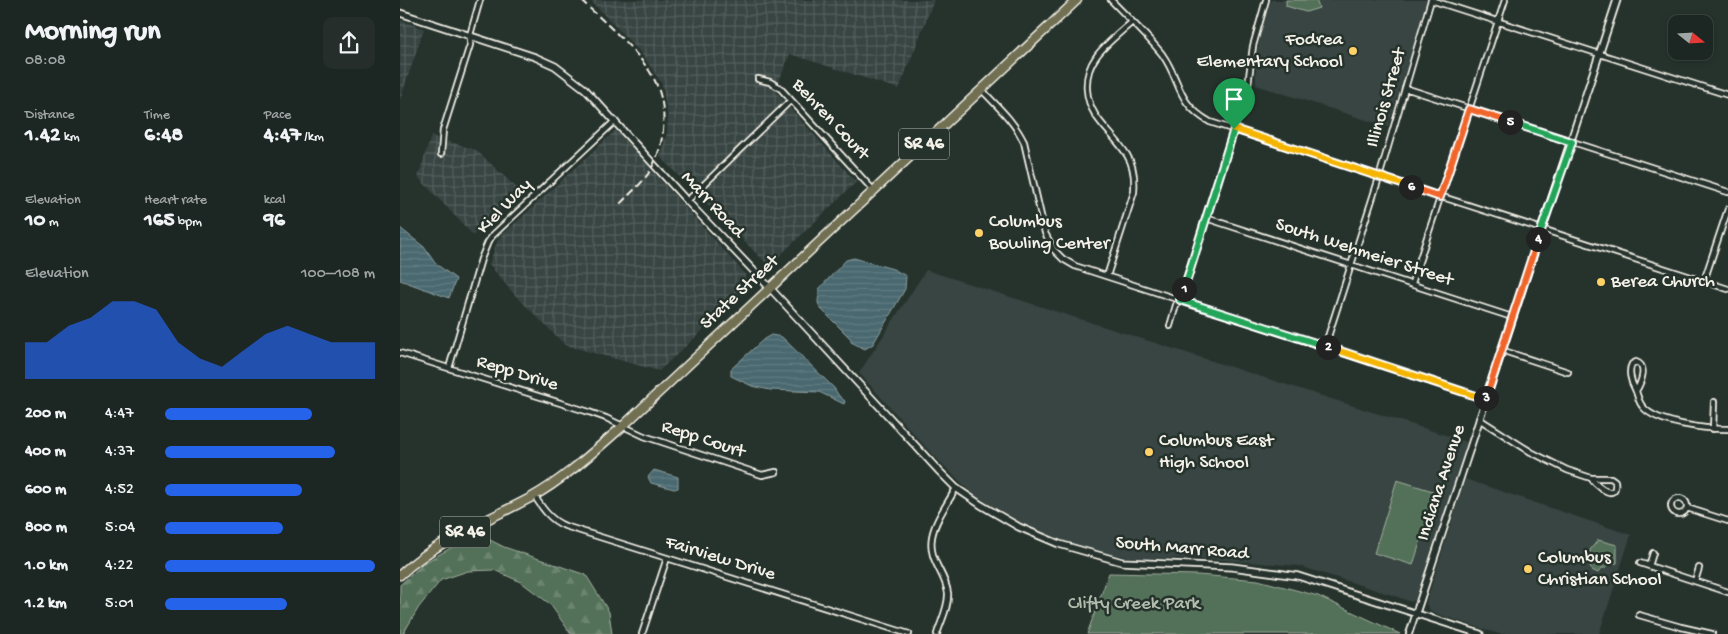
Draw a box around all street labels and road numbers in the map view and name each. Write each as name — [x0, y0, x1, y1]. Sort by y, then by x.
street label: Illinois Street — [1362, 44, 1413, 150]
street label: Behren Court — [786, 74, 875, 167]
road number: SR 46 — [899, 128, 949, 160]
street label: Marr Road — [675, 167, 750, 245]
street label: Kiel Way — [473, 174, 538, 240]
street label: South Wehmeier Street — [1272, 213, 1458, 293]
street label: State Street — [696, 249, 786, 335]
street label: Repp Drive — [473, 351, 561, 397]
street label: Repp Court — [658, 416, 750, 465]
street label: Indiana Avenue — [1412, 422, 1472, 544]
road number: SR 46 — [440, 516, 490, 548]
street label: Fairview Drive — [661, 531, 778, 587]
street label: South Marr Road — [1115, 532, 1251, 566]

